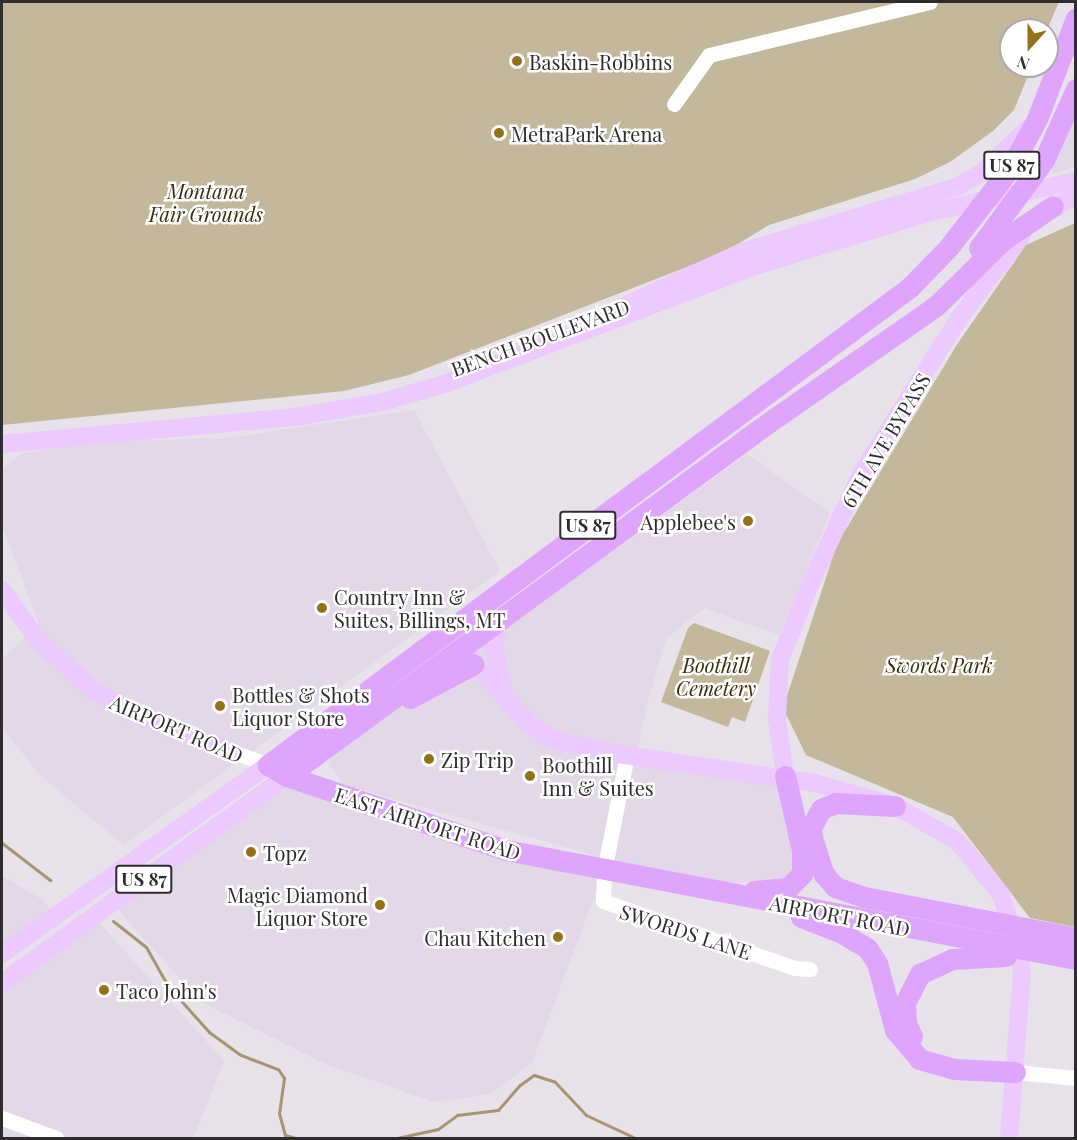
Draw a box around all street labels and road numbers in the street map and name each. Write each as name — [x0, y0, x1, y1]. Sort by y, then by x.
road number: US 87 — [982, 150, 1042, 180]
street label: BENCH BOULEVARD — [448, 294, 632, 380]
street label: 6TH AVE BYPASS — [835, 368, 935, 512]
road number: US 87 — [558, 510, 618, 540]
street label: AIRPORT ROAD — [107, 689, 247, 767]
street label: EAST AIRPORT ROAD — [331, 781, 525, 865]
road number: US 87 — [114, 864, 174, 894]
street label: AIRPORT ROAD — [768, 890, 912, 940]
street label: SWORDS LANE — [617, 898, 755, 964]

